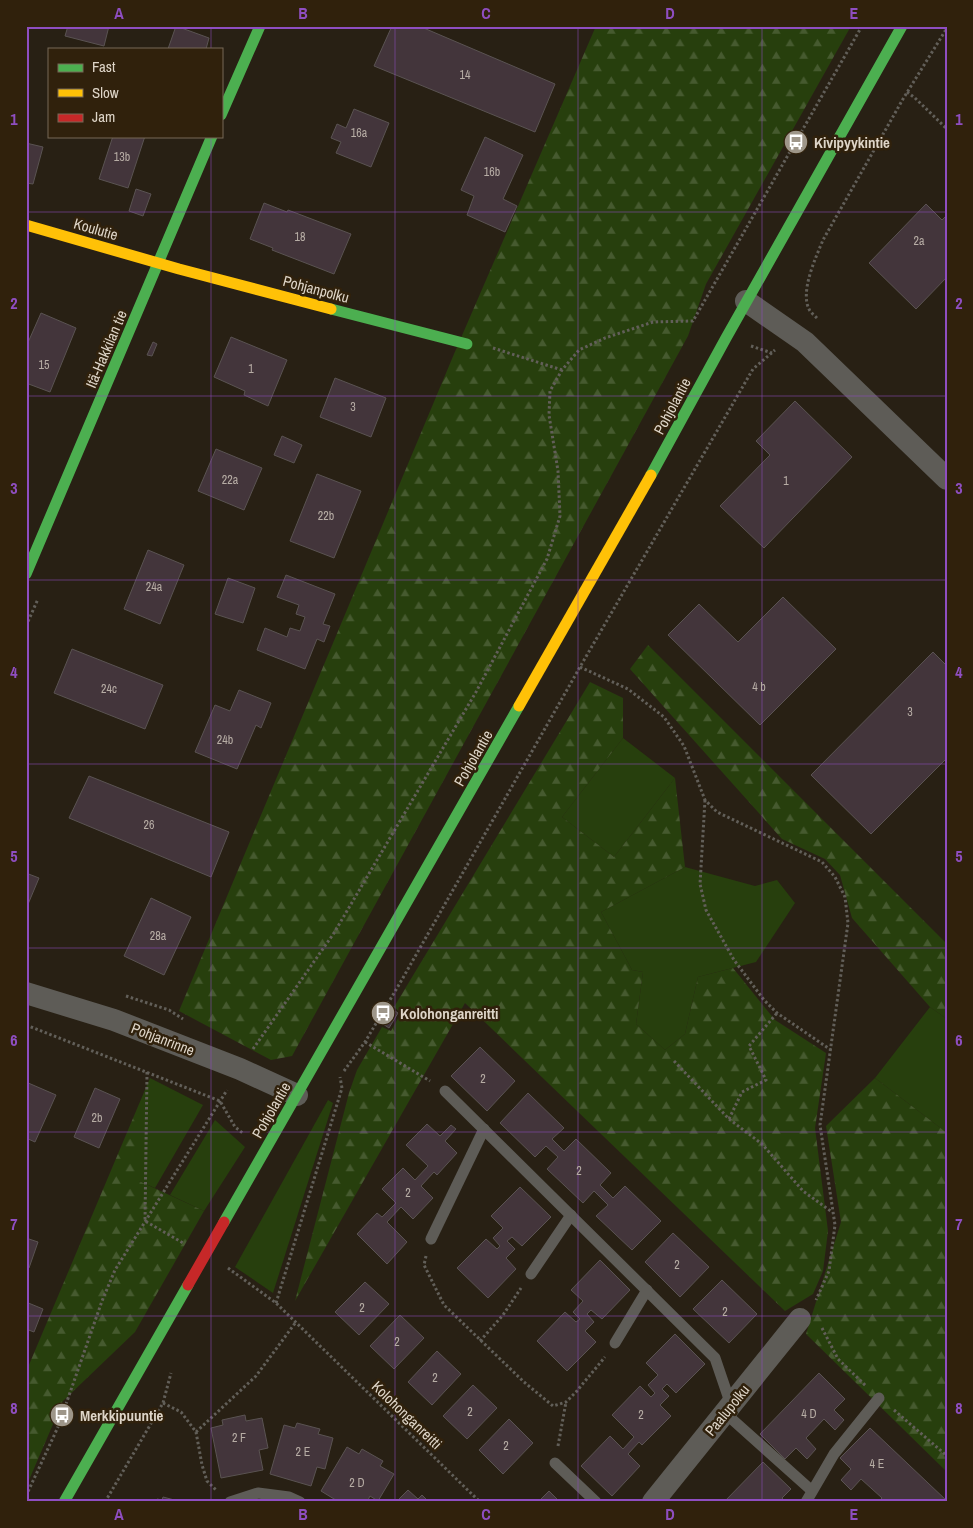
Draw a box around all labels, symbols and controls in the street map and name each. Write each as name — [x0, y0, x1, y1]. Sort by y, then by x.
text: A — [114, 2, 124, 24]
text: B — [298, 2, 308, 24]
text: C — [481, 2, 491, 24]
text: D — [665, 2, 675, 24]
text: E — [850, 2, 859, 24]
legend — [48, 48, 222, 138]
text: Fast — [92, 56, 116, 77]
house number: 14 — [460, 67, 471, 83]
text: Slow — [92, 82, 119, 103]
text: Jam — [92, 106, 115, 127]
text: 1 — [10, 108, 18, 130]
text: 1 — [955, 108, 963, 130]
house number: 16a — [351, 125, 368, 141]
bus stop icon: Kivipyykintie — [783, 129, 809, 155]
place label: Kivipyykintie — [814, 132, 890, 153]
house number: 13b — [114, 149, 130, 165]
house number: 16b — [484, 164, 500, 180]
street label: Koulutie — [71, 213, 121, 245]
house number: 18 — [295, 229, 305, 245]
house number: 2a — [914, 233, 925, 249]
street label: Pohjanpolku — [281, 270, 351, 308]
text: 2 — [10, 292, 18, 314]
text: 2 — [955, 292, 963, 314]
street label: Itä-Hakkilan tie — [80, 307, 132, 391]
house number: 15 — [39, 357, 50, 373]
house number: 1 — [248, 361, 254, 377]
street label: Pohjolantie — [648, 374, 696, 438]
house number: 3 — [350, 399, 356, 415]
house number: 22a — [222, 472, 239, 488]
house number: 1 — [783, 473, 789, 489]
text: 3 — [10, 477, 18, 499]
text: 3 — [955, 477, 963, 499]
house number: 22b — [318, 508, 334, 524]
house number: 24a — [146, 579, 163, 595]
text: 4 — [10, 661, 18, 683]
text: 4 — [955, 661, 963, 683]
house number: 4 b — [752, 679, 766, 695]
house number: 24c — [101, 681, 117, 697]
house number: 3 — [907, 704, 913, 720]
street label: Pohjolantie — [449, 726, 498, 790]
house number: 24b — [217, 732, 233, 748]
house number: 26 — [144, 817, 154, 833]
text: 5 — [10, 845, 18, 867]
text: 5 — [955, 845, 963, 867]
house number: 28a — [150, 928, 167, 944]
bus stop icon: Kolohonganreitti — [370, 1000, 396, 1026]
place label: Kolohonganreitti — [400, 1003, 498, 1024]
street label: Pohjanrinne — [128, 1017, 198, 1061]
text: 6 — [10, 1029, 18, 1051]
text: 6 — [955, 1029, 963, 1051]
house number: 2 — [480, 1071, 486, 1087]
street label: Pohjolantie — [247, 1078, 296, 1142]
house number: 2b — [92, 1110, 102, 1126]
house number: 2 — [576, 1163, 582, 1179]
house number: 2 — [405, 1185, 411, 1201]
text: 7 — [10, 1213, 18, 1235]
text: 7 — [955, 1213, 963, 1235]
house number: 2 — [674, 1257, 680, 1273]
house number: 2 — [359, 1300, 365, 1316]
house number: 2 — [722, 1304, 728, 1320]
house number: 2 — [394, 1334, 400, 1350]
house number: 2 — [432, 1370, 438, 1386]
street label: Kolohonganreitti — [367, 1376, 447, 1454]
street label: Paalupolku — [700, 1380, 754, 1440]
text: 8 — [10, 1397, 18, 1419]
text: 8 — [955, 1397, 963, 1419]
bus stop icon: Merkkipuuntie — [49, 1402, 75, 1428]
house number: 2 — [467, 1404, 473, 1420]
place label: Merkkipuuntie — [80, 1405, 164, 1426]
house number: 4 D — [801, 1406, 817, 1422]
house number: 2 — [638, 1407, 644, 1423]
house number: 2 F — [232, 1430, 246, 1446]
house number: 2 — [503, 1438, 509, 1454]
house number: 2 E — [296, 1444, 310, 1460]
house number: 4 E — [870, 1456, 884, 1472]
house number: 2 D — [349, 1475, 365, 1491]
text: A — [114, 1503, 124, 1525]
text: B — [298, 1503, 308, 1525]
text: C — [481, 1503, 491, 1525]
text: D — [665, 1503, 675, 1525]
text: E — [850, 1503, 859, 1525]

